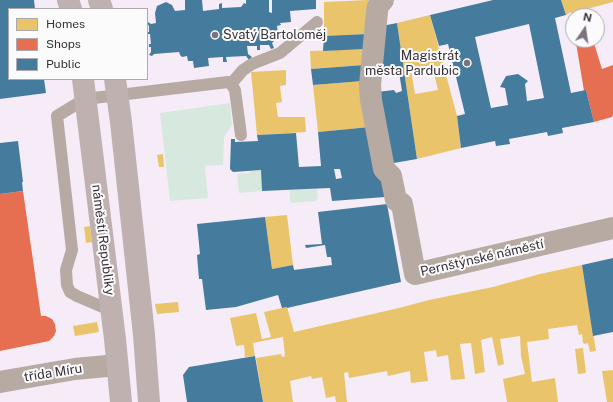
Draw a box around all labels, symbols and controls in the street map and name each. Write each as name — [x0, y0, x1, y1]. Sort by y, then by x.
legend — [8, 8, 148, 80]
north arrow — [565, 8, 605, 48]
text: N — [582, 10, 593, 24]
text: Homes — [46, 17, 85, 31]
place label: Svatý Bartoloměj — [223, 27, 326, 43]
marker: Svatý Bartoloměj — [210, 30, 220, 40]
text: Shops — [46, 37, 81, 51]
place label: Magistrát města Pardubic — [365, 48, 459, 79]
text: Public — [46, 57, 81, 71]
marker: Magistrát města Pardubic — [462, 58, 472, 68]
street label: náměstí Republiky — [88, 184, 118, 296]
street label: Pernštýnské náměstí — [419, 236, 545, 280]
street label: třída Míru — [23, 361, 83, 385]

